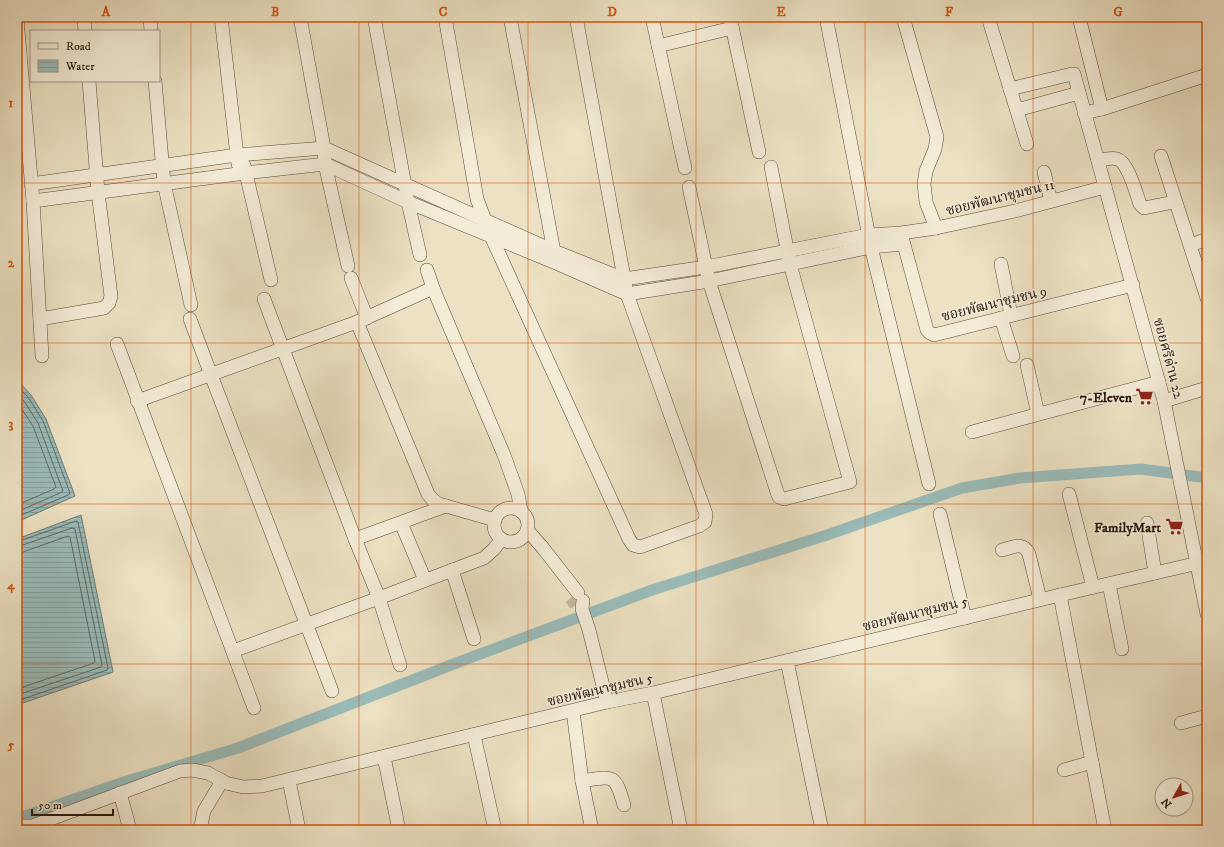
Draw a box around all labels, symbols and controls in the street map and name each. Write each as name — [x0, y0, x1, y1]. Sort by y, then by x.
text: A — [101, 4, 111, 20]
text: B — [271, 4, 279, 20]
text: C — [439, 4, 448, 20]
text: D — [607, 4, 617, 20]
text: E — [776, 4, 786, 20]
text: F — [945, 4, 954, 20]
text: G — [1113, 4, 1123, 20]
legend — [30, 30, 160, 82]
text: Road — [66, 39, 91, 54]
text: Water — [65, 59, 95, 74]
text: 1 — [9, 95, 14, 111]
street label: ซอยพัฒนาชุมชน 11 — [944, 176, 1056, 220]
text: 2 — [8, 255, 15, 271]
street label: ซอยพัฒนาชุมชน 9 — [940, 282, 1049, 326]
street label: ซอยศรีด่าน 22 — [1149, 316, 1187, 401]
supermarket icon: 7-Eleven — [1135, 387, 1155, 407]
place label: 7-Eleven — [1080, 389, 1133, 407]
text: 3 — [9, 416, 14, 432]
supermarket icon: FamilyMart — [1164, 517, 1184, 537]
place label: FamilyMart — [1094, 519, 1162, 537]
text: 4 — [6, 577, 15, 594]
street label: ซอยพัฒนาชุมชน 5 — [861, 592, 970, 636]
street label: ซอยพัฒนาชุมชน 5 — [546, 669, 655, 711]
text: 5 — [7, 737, 15, 753]
north arrow — [1154, 777, 1194, 817]
scale bar — [32, 791, 113, 817]
text: N — [1159, 795, 1175, 811]
text: 50 m — [38, 798, 62, 813]

